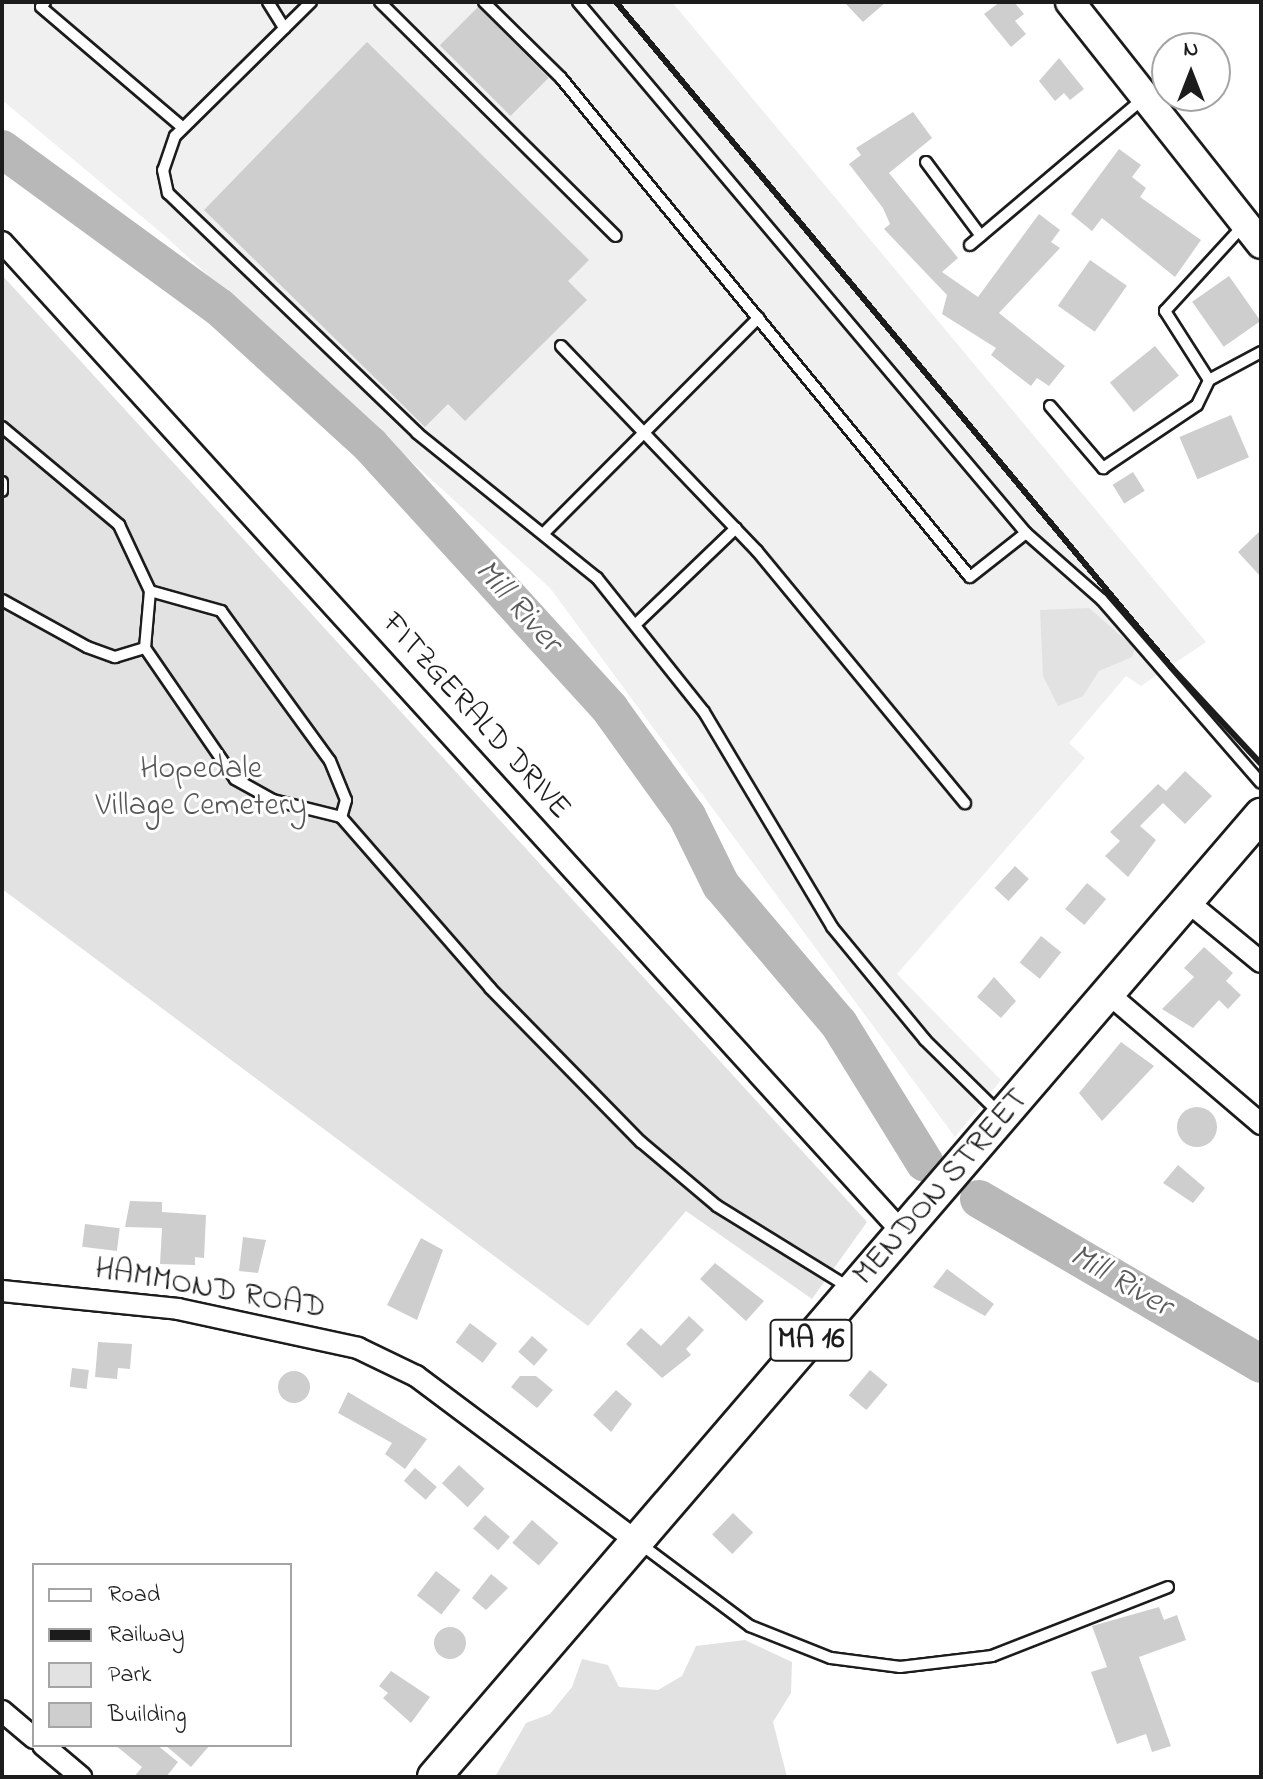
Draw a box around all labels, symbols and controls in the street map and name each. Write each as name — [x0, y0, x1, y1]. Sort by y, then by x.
north arrow — [1151, 32, 1231, 112]
text: N — [1184, 34, 1198, 66]
water label: Mill River — [465, 552, 569, 662]
street label: FITZGERALD DRIVE — [372, 606, 578, 828]
park label: Hopedale Village Cemetery — [95, 752, 307, 827]
street label: MENDON STREET — [846, 1082, 1038, 1294]
water label: Mill River — [1062, 1236, 1178, 1328]
street label: HAMMOND ROAD — [92, 1251, 328, 1329]
road number: MA 16 — [769, 1314, 853, 1366]
legend — [32, 1563, 292, 1747]
text: Road — [108, 1578, 160, 1613]
text: Railway — [108, 1618, 185, 1653]
text: Park — [108, 1658, 151, 1693]
text: Building — [108, 1698, 187, 1733]

